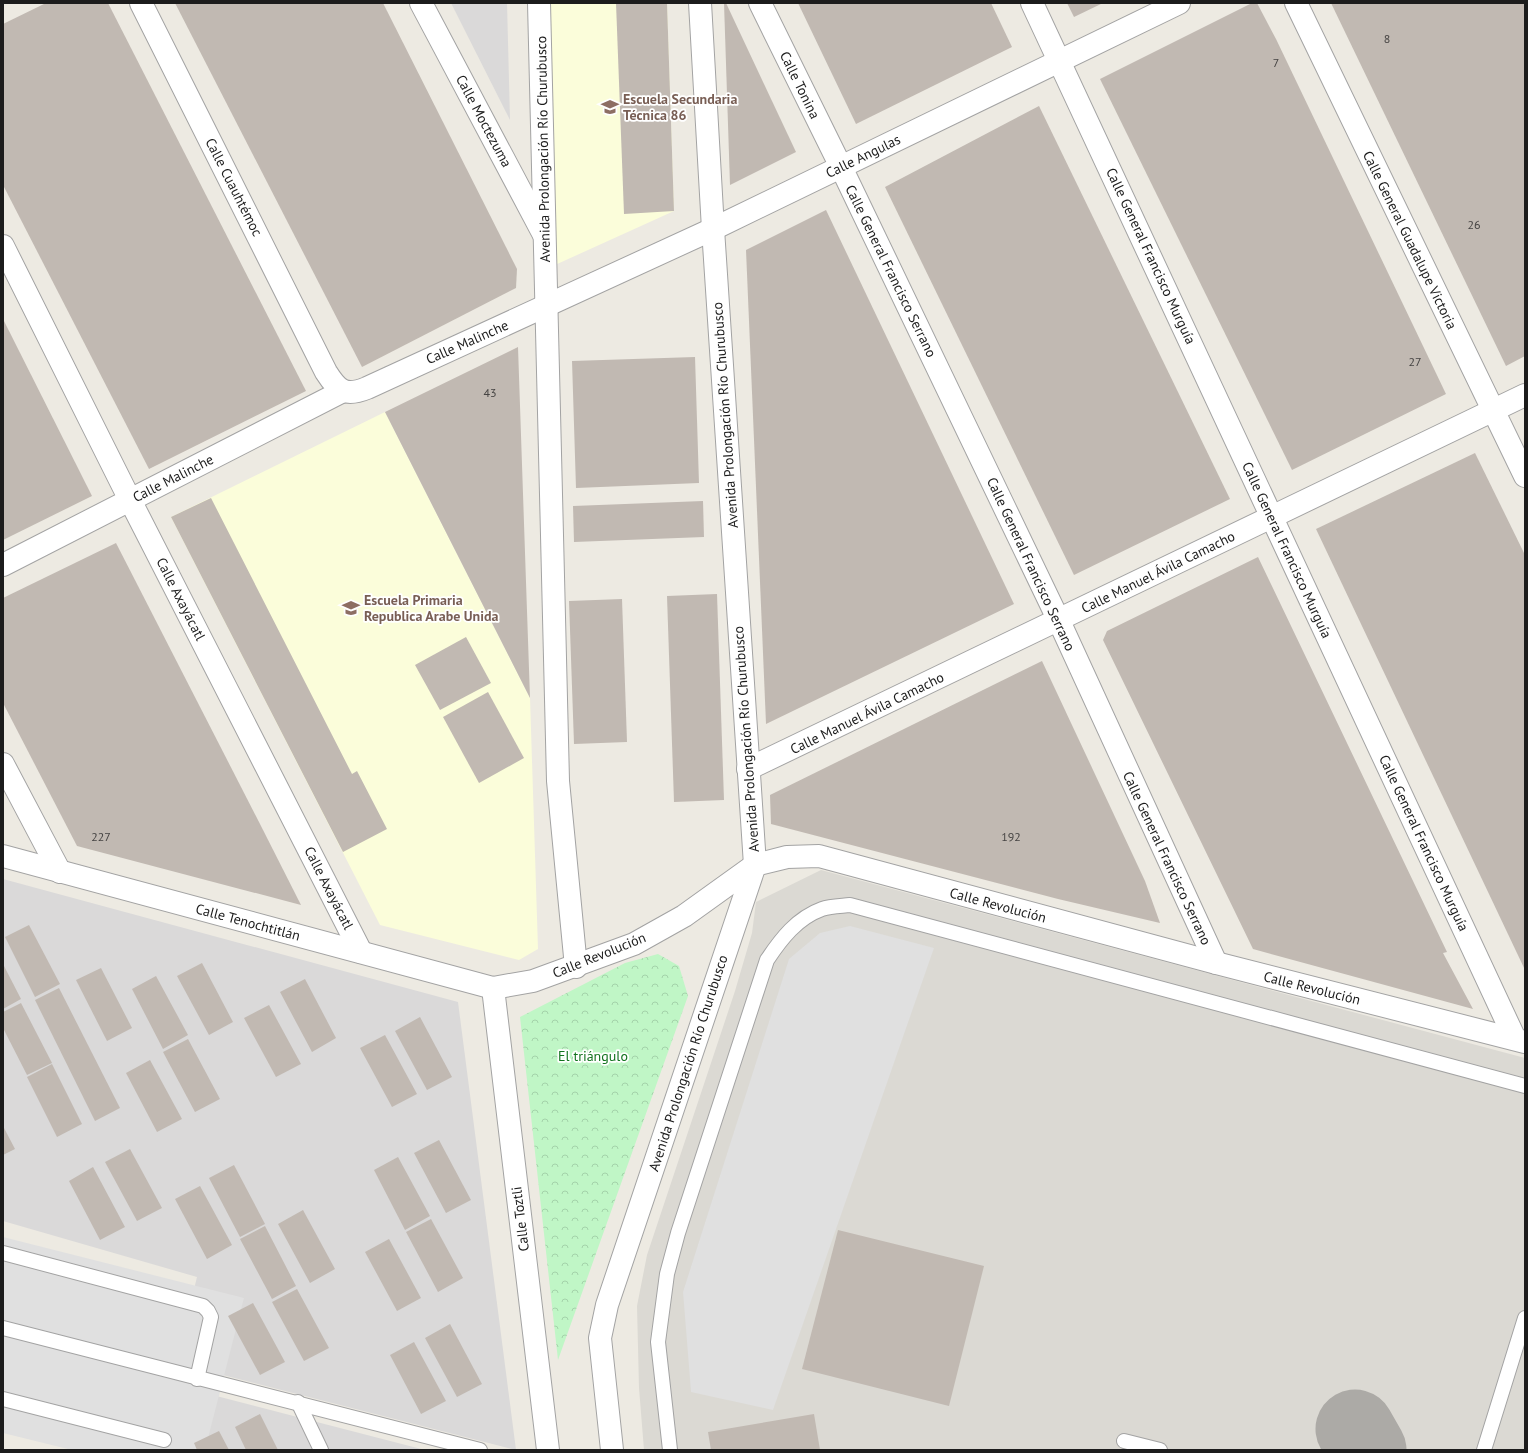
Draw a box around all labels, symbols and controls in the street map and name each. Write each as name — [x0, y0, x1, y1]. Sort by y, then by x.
house number: 8 — [1384, 31, 1390, 46]
street label: Avenida Prolongación Río Churubusco — [532, 36, 554, 262]
street label: Calle Tonina — [776, 48, 824, 122]
house number: 7 — [1273, 55, 1279, 70]
street label: Calle Moctezuma — [452, 72, 516, 170]
place label: Escuela Secundaria Técnica 86 — [623, 90, 737, 124]
school or university icon: Escuela Secundaria Técnica 86 — [600, 97, 620, 117]
street label: Calle Angulas — [823, 130, 903, 182]
street label: Calle Cuauhtémoc — [201, 135, 267, 239]
street label: Calle General Guadalupe Victoria — [1359, 148, 1461, 332]
street label: Calle General Francisco Murguía — [1102, 165, 1200, 347]
street label: Calle General Francisco Serrano — [841, 182, 941, 360]
house number: 26 — [1467, 217, 1481, 232]
street label: Avenida Prolongación Río Churubusco — [708, 301, 742, 529]
street label: Calle Malinche — [423, 316, 511, 368]
house number: 27 — [1408, 354, 1422, 369]
house number: 43 — [483, 385, 497, 400]
street label: Calle Malinche — [130, 450, 216, 506]
street label: Calle General Francisco Murguía — [1238, 459, 1336, 641]
street label: Calle General Francisco Serrano — [983, 474, 1079, 654]
street label: Calle Manuel Ávila Camacho — [1078, 527, 1238, 617]
street label: Calle Axayácatl — [152, 554, 210, 644]
place label: Escuela Primaria Republica Arabe Unida — [364, 591, 499, 625]
school or university icon: Escuela Primaria Republica Arabe Unida — [341, 598, 361, 618]
street label: Avenida Prolongación Río Churubusco — [729, 625, 763, 853]
street label: Calle Manuel Ávila Camacho — [787, 668, 947, 758]
street label: Calle General Francisco Murguía — [1375, 752, 1473, 934]
street label: Calle General Francisco Serrano — [1119, 768, 1215, 948]
house number: 227 — [91, 829, 111, 844]
house number: 192 — [1001, 829, 1021, 844]
street label: Calle Axayácatl — [300, 843, 358, 933]
street label: Calle Revolución — [948, 883, 1048, 927]
street label: Calle Tenochtitlán — [194, 899, 302, 945]
street label: Calle Revolución — [550, 928, 648, 982]
street label: Avenida Prolongación Río Churubusco — [644, 953, 732, 1173]
street label: Calle Revolución — [1262, 967, 1362, 1009]
park label: El triángulo — [558, 1047, 628, 1065]
street label: Calle Toztli — [507, 1185, 533, 1253]

